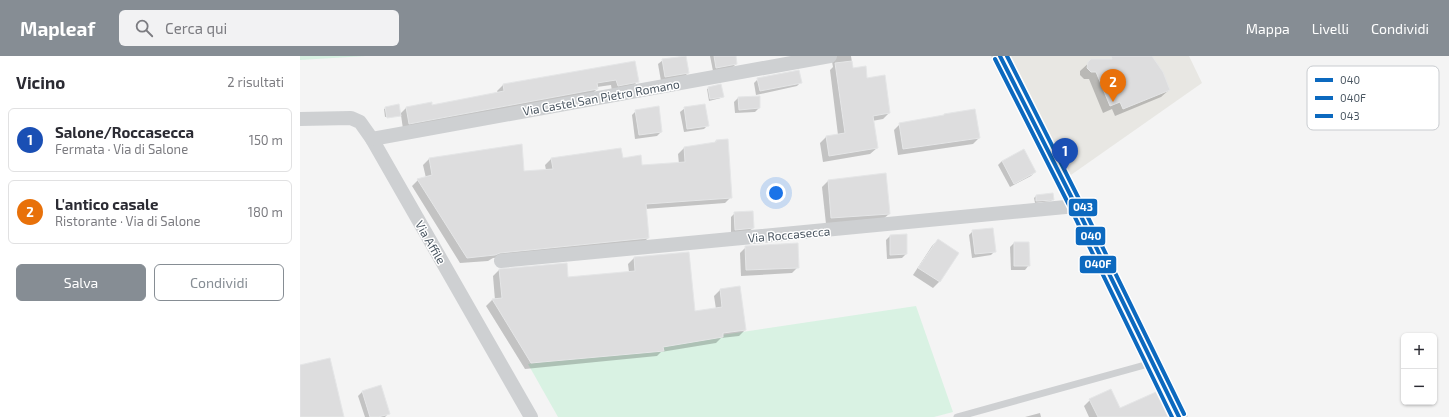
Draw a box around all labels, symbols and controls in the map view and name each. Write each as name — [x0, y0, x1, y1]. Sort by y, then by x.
search box — [119, 10, 399, 46]
text: Mapleaf — [20, 17, 95, 40]
icon: search — [133, 17, 155, 39]
text: Cerca qui — [165, 19, 227, 37]
text: Mappa — [1246, 20, 1290, 37]
text: Livelli — [1312, 20, 1349, 37]
text: Condividi — [1371, 20, 1429, 37]
legend — [1307, 66, 1439, 130]
pin: 2 — [1100, 69, 1126, 102]
text: Vicino — [16, 72, 65, 92]
text: 040 — [1340, 73, 1360, 86]
text: 2 risultati — [227, 74, 284, 90]
street label: Via Castel San Pietro Romano — [521, 76, 681, 118]
text: 040F — [1340, 91, 1366, 104]
text: 043 — [1340, 109, 1360, 122]
text: Salone/Roccasecca — [55, 123, 194, 141]
text: 1 — [27, 132, 33, 148]
text: 150 m — [249, 132, 283, 148]
pin: 1 — [1052, 138, 1078, 171]
text: Fermata · Via di Salone — [55, 141, 188, 157]
your location — [766, 183, 786, 203]
text: L'antico casale — [55, 195, 158, 213]
line badge: 043 — [1068, 198, 1098, 217]
text: 043 — [1073, 200, 1093, 213]
text: 2 — [26, 204, 34, 220]
text: 180 m — [248, 204, 283, 220]
text: Ristorante · Via di Salone — [55, 213, 201, 229]
street label: Via Affile — [413, 218, 449, 266]
street label: Via Roccasecca — [747, 223, 831, 245]
line badge: 040 — [1075, 226, 1106, 246]
text: 040 — [1081, 229, 1102, 242]
line badge: 040F — [1079, 255, 1117, 274]
text: 040F — [1084, 257, 1112, 270]
button: Salva — [16, 264, 146, 301]
button: Condividi — [154, 264, 284, 301]
map controls — [1401, 333, 1437, 405]
button: + — [1401, 333, 1437, 369]
button: − — [1401, 369, 1437, 405]

